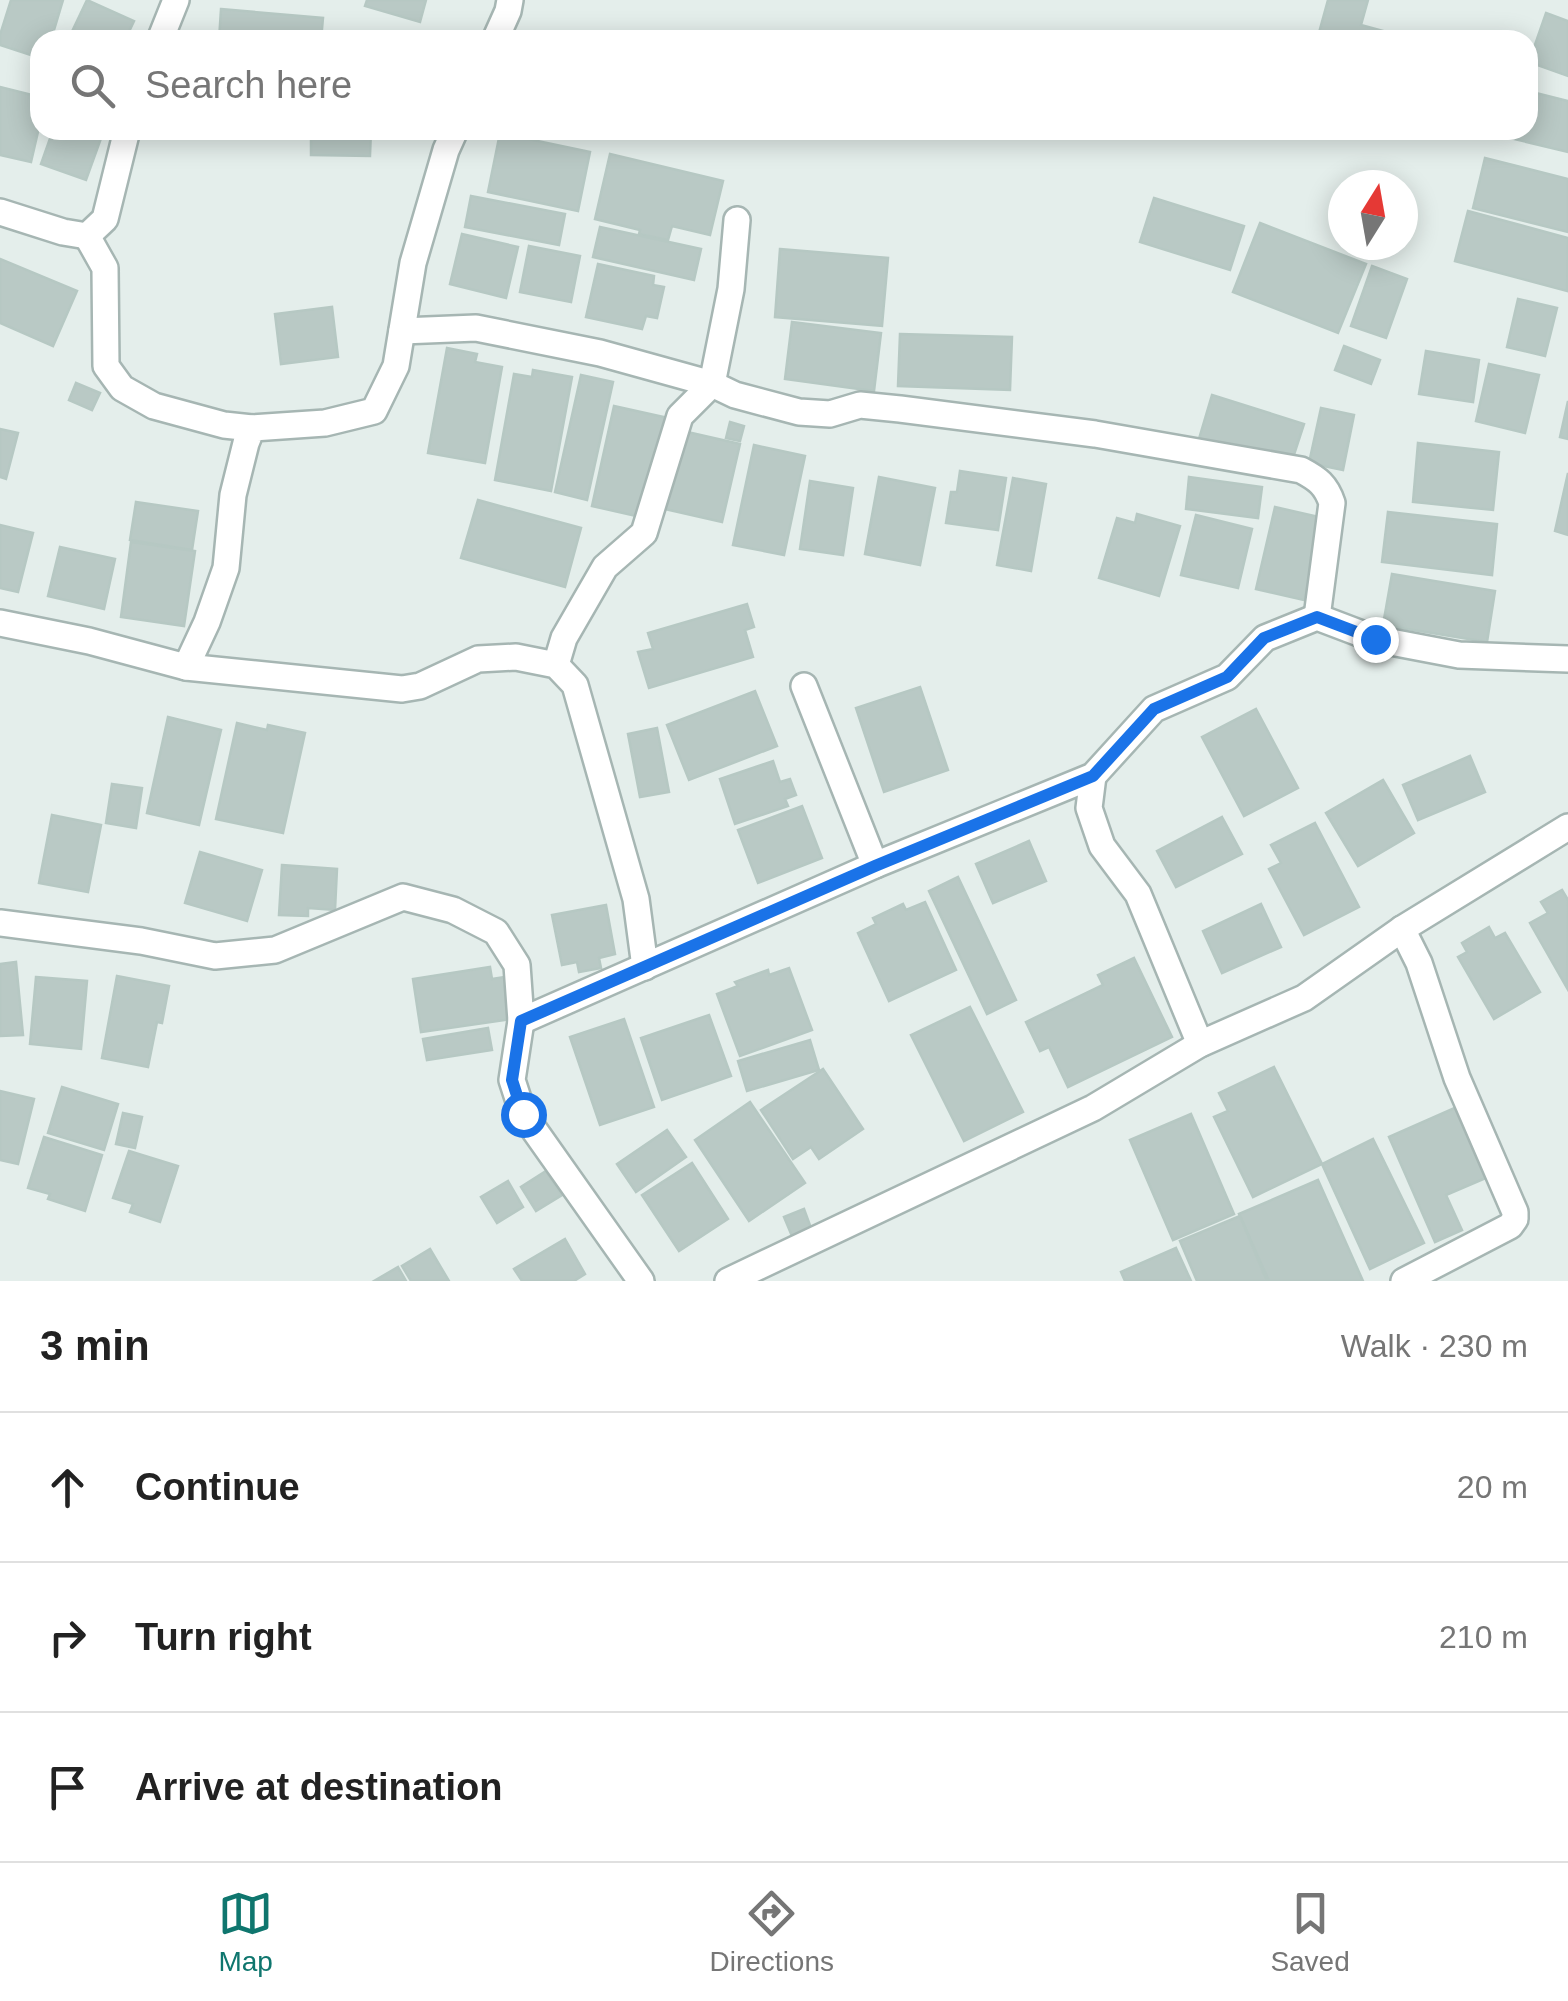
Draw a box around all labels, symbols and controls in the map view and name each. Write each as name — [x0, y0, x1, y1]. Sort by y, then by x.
search box — [30, 30, 1538, 140]
icon: search — [65, 58, 120, 113]
text: Search here — [145, 64, 352, 106]
north arrow — [1328, 170, 1418, 260]
route end — [1353, 617, 1399, 663]
route start — [501, 1092, 547, 1138]
text: 3 min — [40, 1322, 150, 1369]
text: Walk · 230 m — [1341, 1328, 1528, 1364]
icon: ahead — [40, 1460, 95, 1515]
text: Continue — [135, 1466, 300, 1508]
text: 20 m — [1457, 1469, 1528, 1505]
icon: right — [40, 1610, 95, 1665]
text: Turn right — [135, 1616, 312, 1658]
text: 210 m — [1439, 1619, 1528, 1655]
icon: arrive — [40, 1760, 95, 1815]
text: Arrive at destination — [135, 1766, 502, 1808]
tab: Map — [218, 1886, 273, 1978]
tab: Directions — [710, 1886, 834, 1978]
tab: Saved — [1270, 1886, 1350, 1978]

